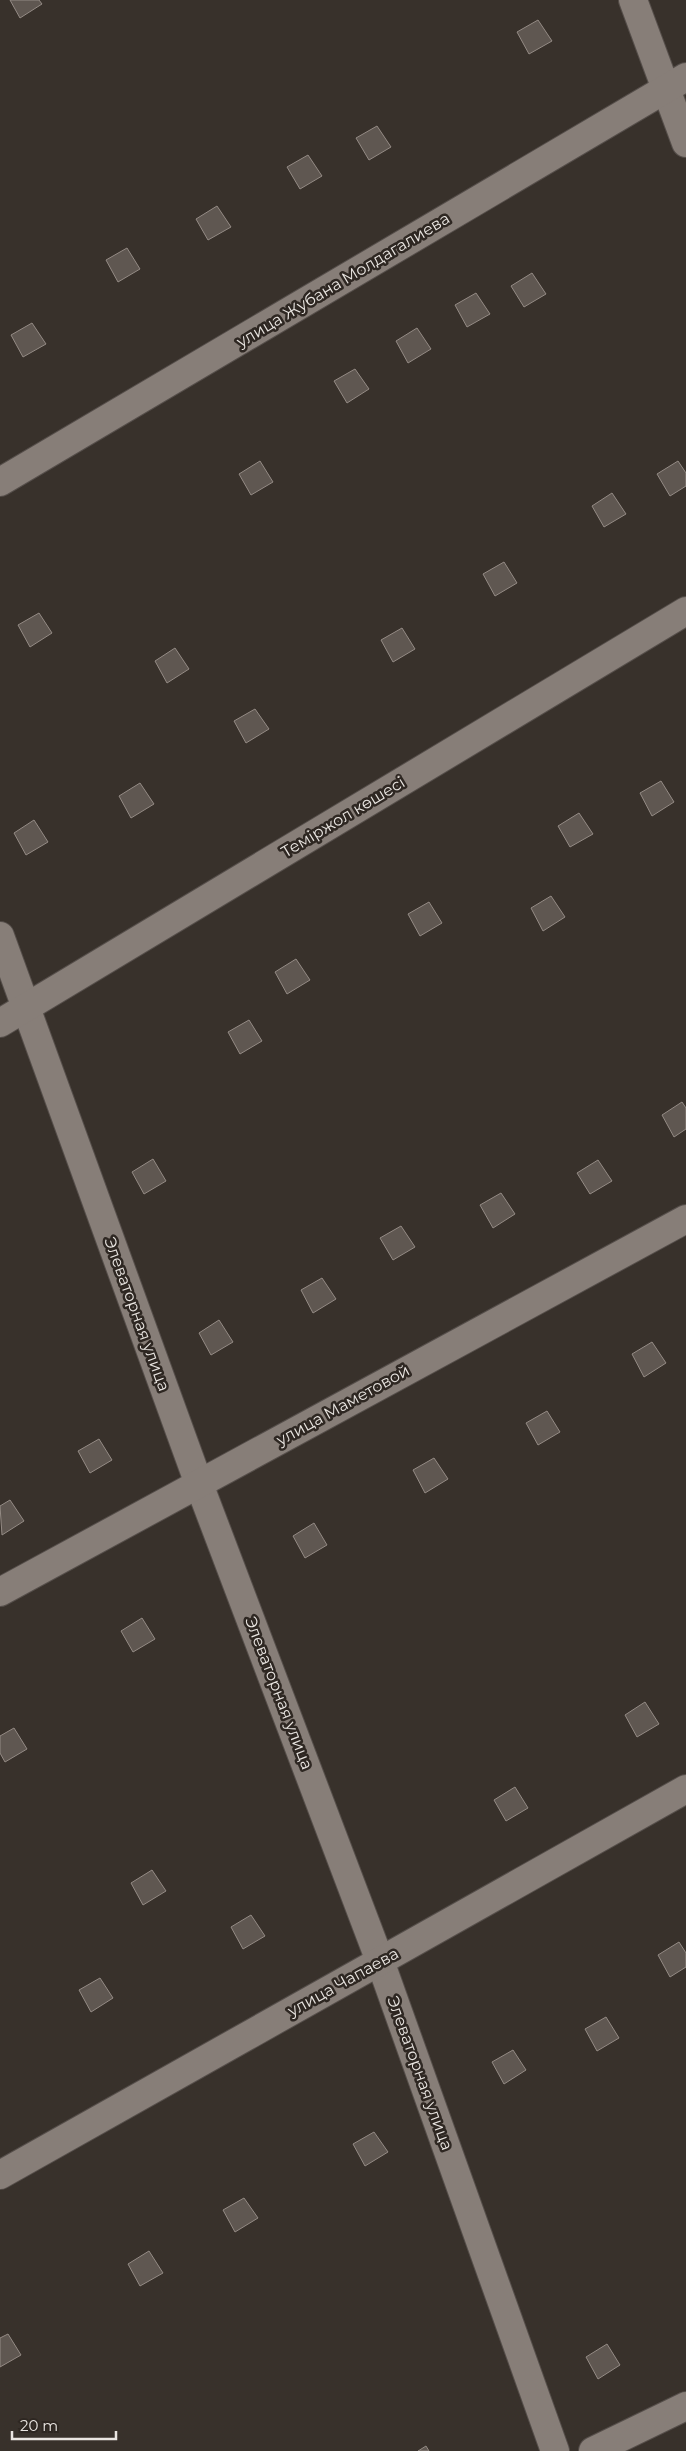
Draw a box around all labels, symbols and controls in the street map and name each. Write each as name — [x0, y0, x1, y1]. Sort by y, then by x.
street label: улица Жубана Молдагалиева — [232, 209, 453, 352]
street label: Теміржол көшесі — [278, 773, 408, 861]
street label: Элеваторная улица — [100, 1234, 174, 1394]
street label: улица Маметовой — [272, 1360, 413, 1450]
street label: Элеваторная улица — [241, 1614, 317, 1772]
street label: улица Чапаева — [283, 1944, 402, 2021]
street label: Элеваторная улица — [383, 1993, 457, 2153]
scale bar — [12, 2408, 116, 2440]
text: 20 m — [20, 2416, 58, 2435]

